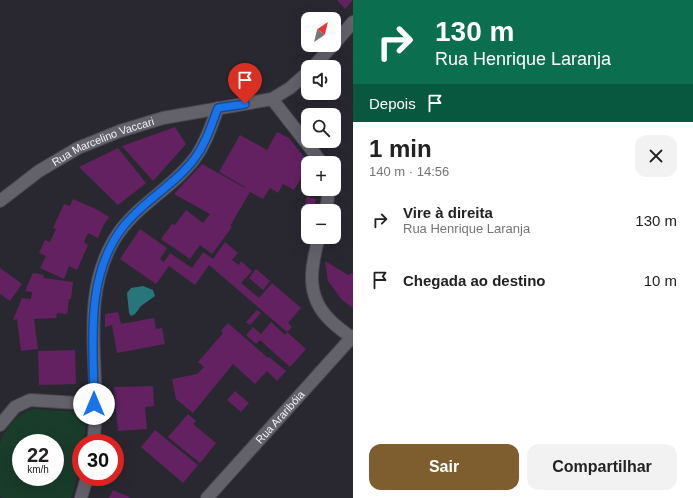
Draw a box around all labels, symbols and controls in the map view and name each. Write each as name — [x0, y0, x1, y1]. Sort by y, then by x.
north arrow — [301, 12, 341, 52]
map controls — [301, 12, 341, 244]
icon: right — [369, 16, 421, 68]
text: 130 m — [435, 16, 514, 47]
text: Rua Henrique Laranja — [435, 49, 611, 69]
button: sound — [301, 60, 341, 100]
pin — [228, 63, 262, 104]
icon: arrive — [234, 69, 256, 91]
icon: arrive — [424, 92, 446, 114]
text: Depois — [369, 95, 416, 112]
button: search — [301, 108, 341, 148]
street label: Rua Marcelino Vaccari — [50, 115, 155, 168]
text: 1 min — [369, 135, 432, 162]
button: close — [635, 135, 677, 177]
button: + — [301, 156, 341, 196]
text: 140 m · 14:56 — [369, 164, 449, 179]
button: − — [301, 204, 341, 244]
text: Vire à direita — [403, 204, 493, 221]
icon: right — [369, 209, 391, 231]
text: 130 m — [635, 212, 677, 229]
text: Rua Henrique Laranja — [403, 221, 530, 236]
icon: arrive — [369, 269, 391, 291]
text: Chegada ao destino — [403, 272, 546, 289]
text: 10 m — [644, 272, 677, 289]
position arrow — [73, 383, 115, 425]
street label: Rua Araribóia — [253, 388, 307, 446]
speed limit sign: 30 — [72, 434, 124, 486]
text: 22 — [27, 444, 49, 466]
button: Sair — [369, 444, 519, 490]
button: Compartilhar — [527, 444, 677, 490]
text: km/h — [27, 464, 49, 475]

